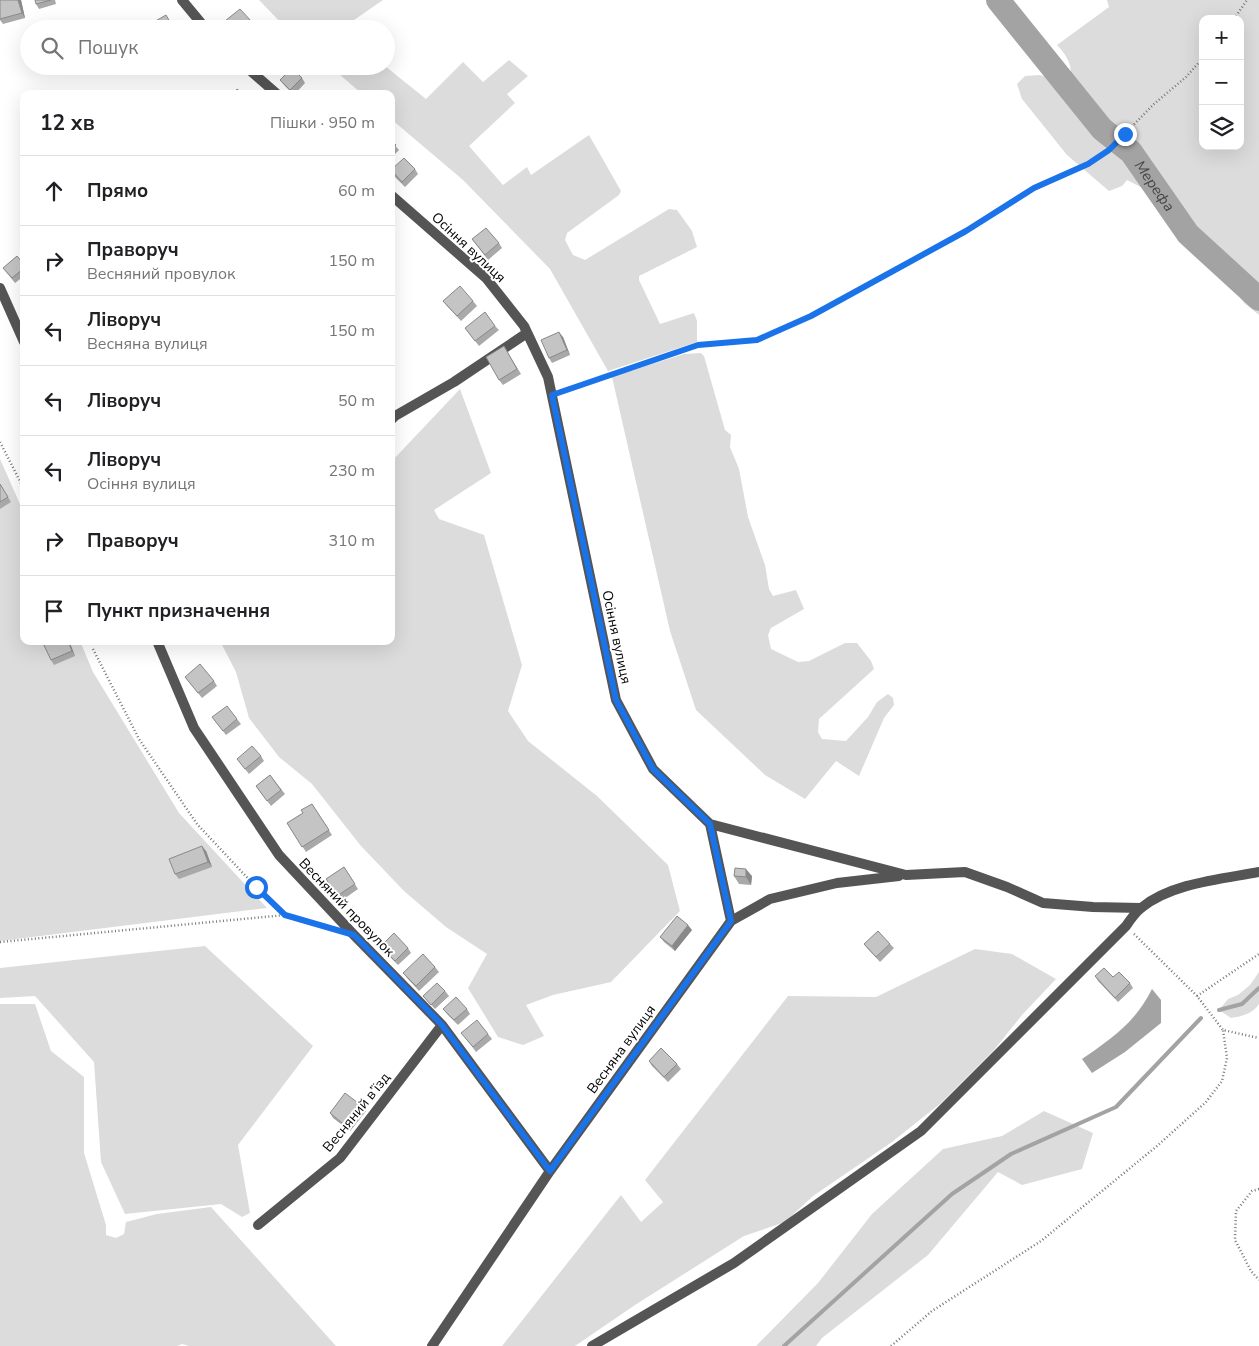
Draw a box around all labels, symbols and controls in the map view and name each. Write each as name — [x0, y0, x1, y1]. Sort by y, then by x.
map controls — [1199, 15, 1244, 150]
button: + — [1199, 15, 1244, 60]
search box — [20, 20, 395, 75]
icon: search — [38, 34, 66, 62]
text: Пошук — [78, 35, 138, 61]
button: − — [1199, 60, 1244, 105]
button: layers — [1199, 105, 1244, 150]
text: 12 хв — [40, 109, 95, 137]
text: Пішки · 950 m — [270, 112, 375, 134]
route end — [1114, 123, 1137, 146]
water label: Мерефа — [1130, 156, 1179, 215]
icon: ahead — [40, 177, 68, 205]
text: Прямо — [87, 178, 148, 204]
text: 60 m — [338, 180, 375, 202]
street label: Осіння вулиця — [427, 208, 510, 287]
text: Праворуч — [87, 237, 179, 263]
icon: right — [40, 247, 68, 275]
text: 150 m — [328, 250, 375, 272]
text: Весняний провулок — [87, 263, 235, 285]
text: Ліворуч — [87, 307, 161, 333]
icon: left — [40, 317, 68, 345]
text: 150 m — [328, 320, 375, 342]
text: Весняна вулиця — [87, 333, 208, 355]
icon: left — [40, 387, 68, 415]
text: Ліворуч — [87, 388, 161, 414]
text: 50 m — [338, 390, 375, 412]
text: Ліворуч — [87, 447, 161, 473]
icon: left — [40, 457, 68, 485]
text: 230 m — [328, 460, 375, 482]
text: Осіння вулиця — [87, 473, 196, 495]
icon: right — [40, 527, 68, 555]
text: Праворуч — [87, 528, 179, 554]
text: 310 m — [328, 530, 375, 552]
street label: Осіння вулиця — [597, 589, 636, 686]
icon: arrive — [40, 597, 68, 625]
text: Пункт призначення — [87, 598, 270, 624]
street label: Весняний провулок — [295, 854, 399, 961]
route start — [245, 876, 268, 899]
street label: Весняна вулиця — [583, 1001, 660, 1098]
street label: Весняний в’їзд — [318, 1069, 394, 1156]

